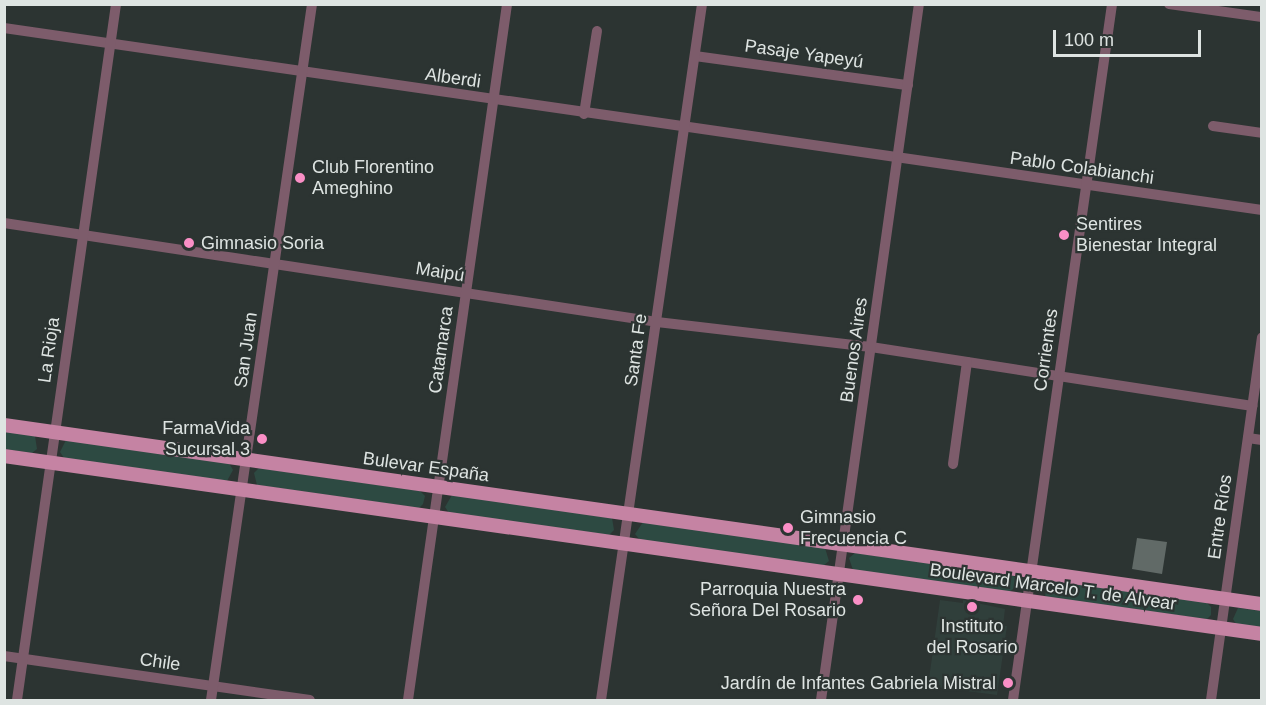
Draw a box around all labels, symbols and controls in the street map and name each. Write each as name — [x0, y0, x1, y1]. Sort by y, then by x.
scale bar — [1056, 18, 1204, 56]
text: 100 m — [1064, 30, 1114, 50]
street label: Pasaje Yapeyú — [743, 35, 865, 73]
street label: Alberdi — [424, 63, 482, 93]
street label: Pablo Colabianchi — [1009, 147, 1155, 189]
place label: Club Florentino Ameghino — [312, 157, 434, 200]
marker: Club Florentino Ameghino — [293, 171, 307, 185]
place label: Sentires Bienestar Integral — [1076, 214, 1217, 256]
marker: Sentires Bienestar Integral — [1057, 228, 1071, 242]
place label: Gimnasio Soria — [201, 232, 324, 254]
marker: Gimnasio Soria — [182, 236, 196, 250]
street label: Maipú — [414, 257, 466, 287]
street label: Buenos Aires — [836, 295, 872, 405]
street label: Catamarca — [424, 305, 458, 395]
street label: Corrientes — [1030, 307, 1062, 393]
street label: San Juan — [230, 311, 262, 389]
street label: Santa Fe — [620, 312, 652, 388]
street label: La Rioja — [34, 316, 64, 384]
place label: FarmaVida Sucursal 3 — [162, 418, 250, 460]
marker: FarmaVida Sucursal 3 — [255, 432, 269, 446]
street label: Bulevar España — [362, 447, 490, 487]
street label: Entre Ríos — [1203, 473, 1237, 561]
place label: Gimnasio Frecuencia C — [800, 507, 907, 550]
marker: Gimnasio Frecuencia C — [781, 521, 795, 535]
street label: Boulevard Marcelo T. de Alvear — [928, 559, 1178, 615]
place label: Parroquia Nuestra Señora Del Rosario — [689, 579, 846, 622]
marker: Parroquia Nuestra Señora Del Rosario — [851, 593, 865, 607]
marker: Instituto del Rosario — [965, 600, 979, 614]
place label: Instituto del Rosario — [926, 616, 1018, 658]
street label: Chile — [138, 648, 182, 676]
place label: Jardín de Infantes Gabriela Mistral — [721, 672, 996, 694]
marker: Jardín de Infantes Gabriela Mistral — [1001, 676, 1015, 690]

